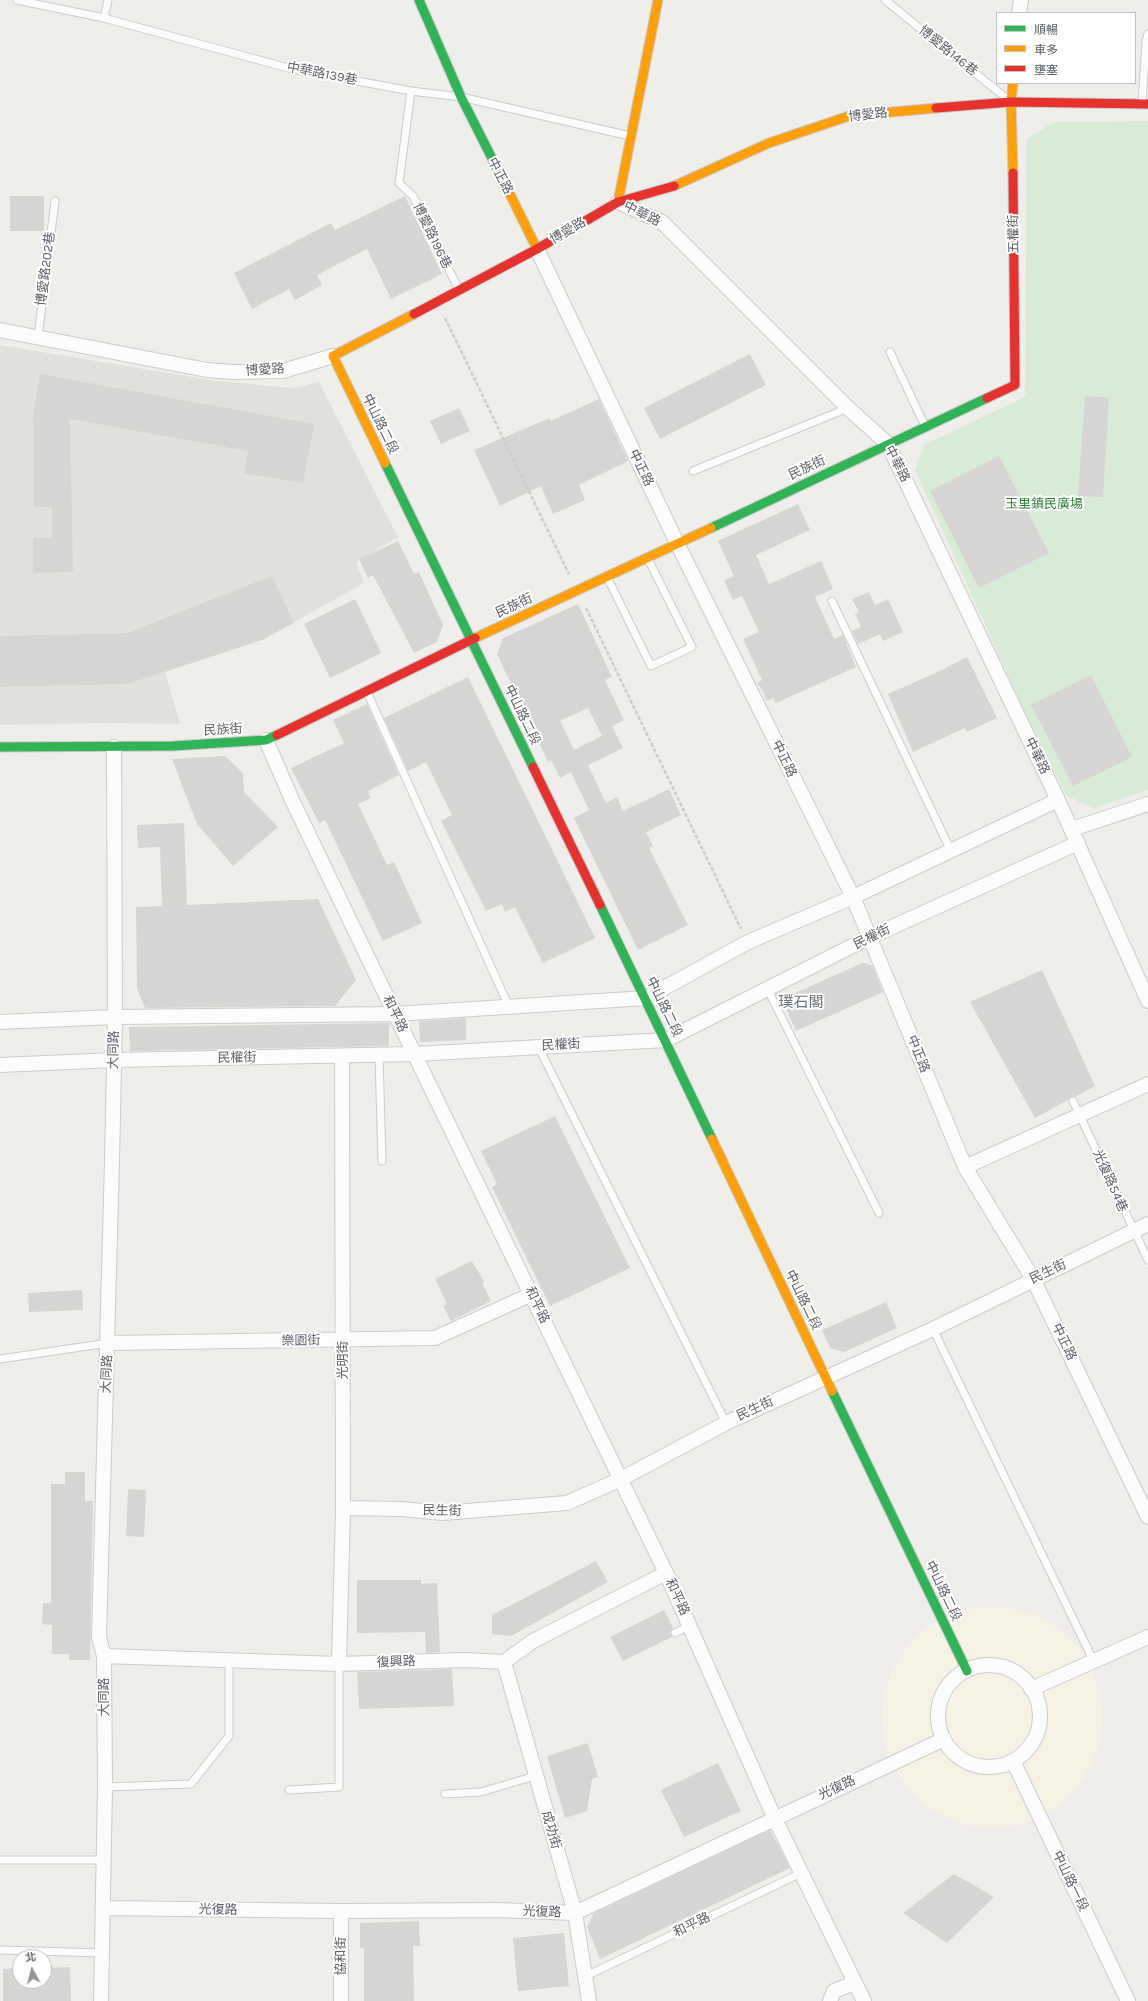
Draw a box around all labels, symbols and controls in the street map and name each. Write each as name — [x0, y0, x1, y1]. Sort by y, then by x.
legend — [996, 12, 1136, 84]
street label: 博愛路146巷 — [916, 23, 980, 79]
text: 順暢 — [1034, 23, 1058, 37]
text: 車多 — [1034, 43, 1058, 57]
street label: 中華路139巷 — [285, 60, 359, 88]
text: 壅塞 — [1034, 63, 1058, 77]
street label: 博愛路 — [848, 105, 888, 125]
street label: 中正路 — [484, 155, 516, 197]
street label: 中華路 — [621, 198, 663, 230]
street label: 博愛路196巷 — [409, 201, 455, 271]
street label: 博愛路 — [547, 214, 589, 248]
street label: 五權街 — [1006, 214, 1022, 254]
street label: 博愛路202巷 — [34, 231, 58, 307]
street label: 博愛路 — [245, 361, 285, 379]
street label: 中山路二段 — [359, 391, 401, 457]
street label: 中華路 — [881, 443, 913, 485]
street label: 中正路 — [625, 447, 657, 489]
street label: 民族街 — [786, 453, 828, 483]
park label: 玉里鎮民廣場 — [1005, 496, 1083, 512]
street label: 民族街 — [493, 591, 535, 621]
street label: 中山路二段 — [501, 682, 543, 748]
street label: 民族街 — [203, 721, 243, 739]
street label: 中華路 — [1021, 735, 1053, 777]
street label: 中正路 — [768, 738, 800, 780]
street label: 民權街 — [851, 921, 893, 953]
street label: 中山路二段 — [643, 974, 685, 1040]
street label: 和平路 — [379, 993, 411, 1035]
district label: 璞石閣 — [779, 994, 823, 1012]
street label: 大同路 — [106, 1030, 122, 1070]
street label: 中正路 — [903, 1033, 933, 1075]
street label: 民權街 — [541, 1036, 581, 1054]
street label: 民權街 — [217, 1050, 257, 1066]
street label: 光復路54巷 — [1089, 1147, 1131, 1215]
street label: 民生街 — [1027, 1257, 1069, 1287]
street label: 中山路二段 — [782, 1267, 824, 1333]
street label: 和平路 — [522, 1284, 552, 1326]
street label: 中正路 — [1048, 1321, 1080, 1363]
street label: 樂園街 — [281, 1333, 321, 1349]
street label: 光明街 — [335, 1341, 351, 1379]
street label: 大同路 — [98, 1354, 116, 1394]
street label: 民生街 — [734, 1394, 776, 1424]
street label: 民生街 — [422, 1503, 462, 1519]
street label: 中山路二段 — [922, 1558, 964, 1624]
street label: 和平路 — [662, 1576, 692, 1618]
street label: 復興路 — [376, 1654, 416, 1670]
street label: 大同路 — [96, 1678, 112, 1716]
street label: 光復路 — [816, 1773, 858, 1803]
street label: 成功街 — [538, 1809, 564, 1851]
street label: 中山路一段 — [1049, 1848, 1091, 1914]
street label: 光復路 — [198, 1902, 238, 1918]
street label: 光復路 — [522, 1904, 562, 1920]
street label: 和平路 — [671, 1909, 713, 1941]
street label: 協和街 — [333, 1937, 349, 1975]
north arrow — [12, 1949, 52, 1989]
text: 北 — [24, 1950, 37, 1965]

